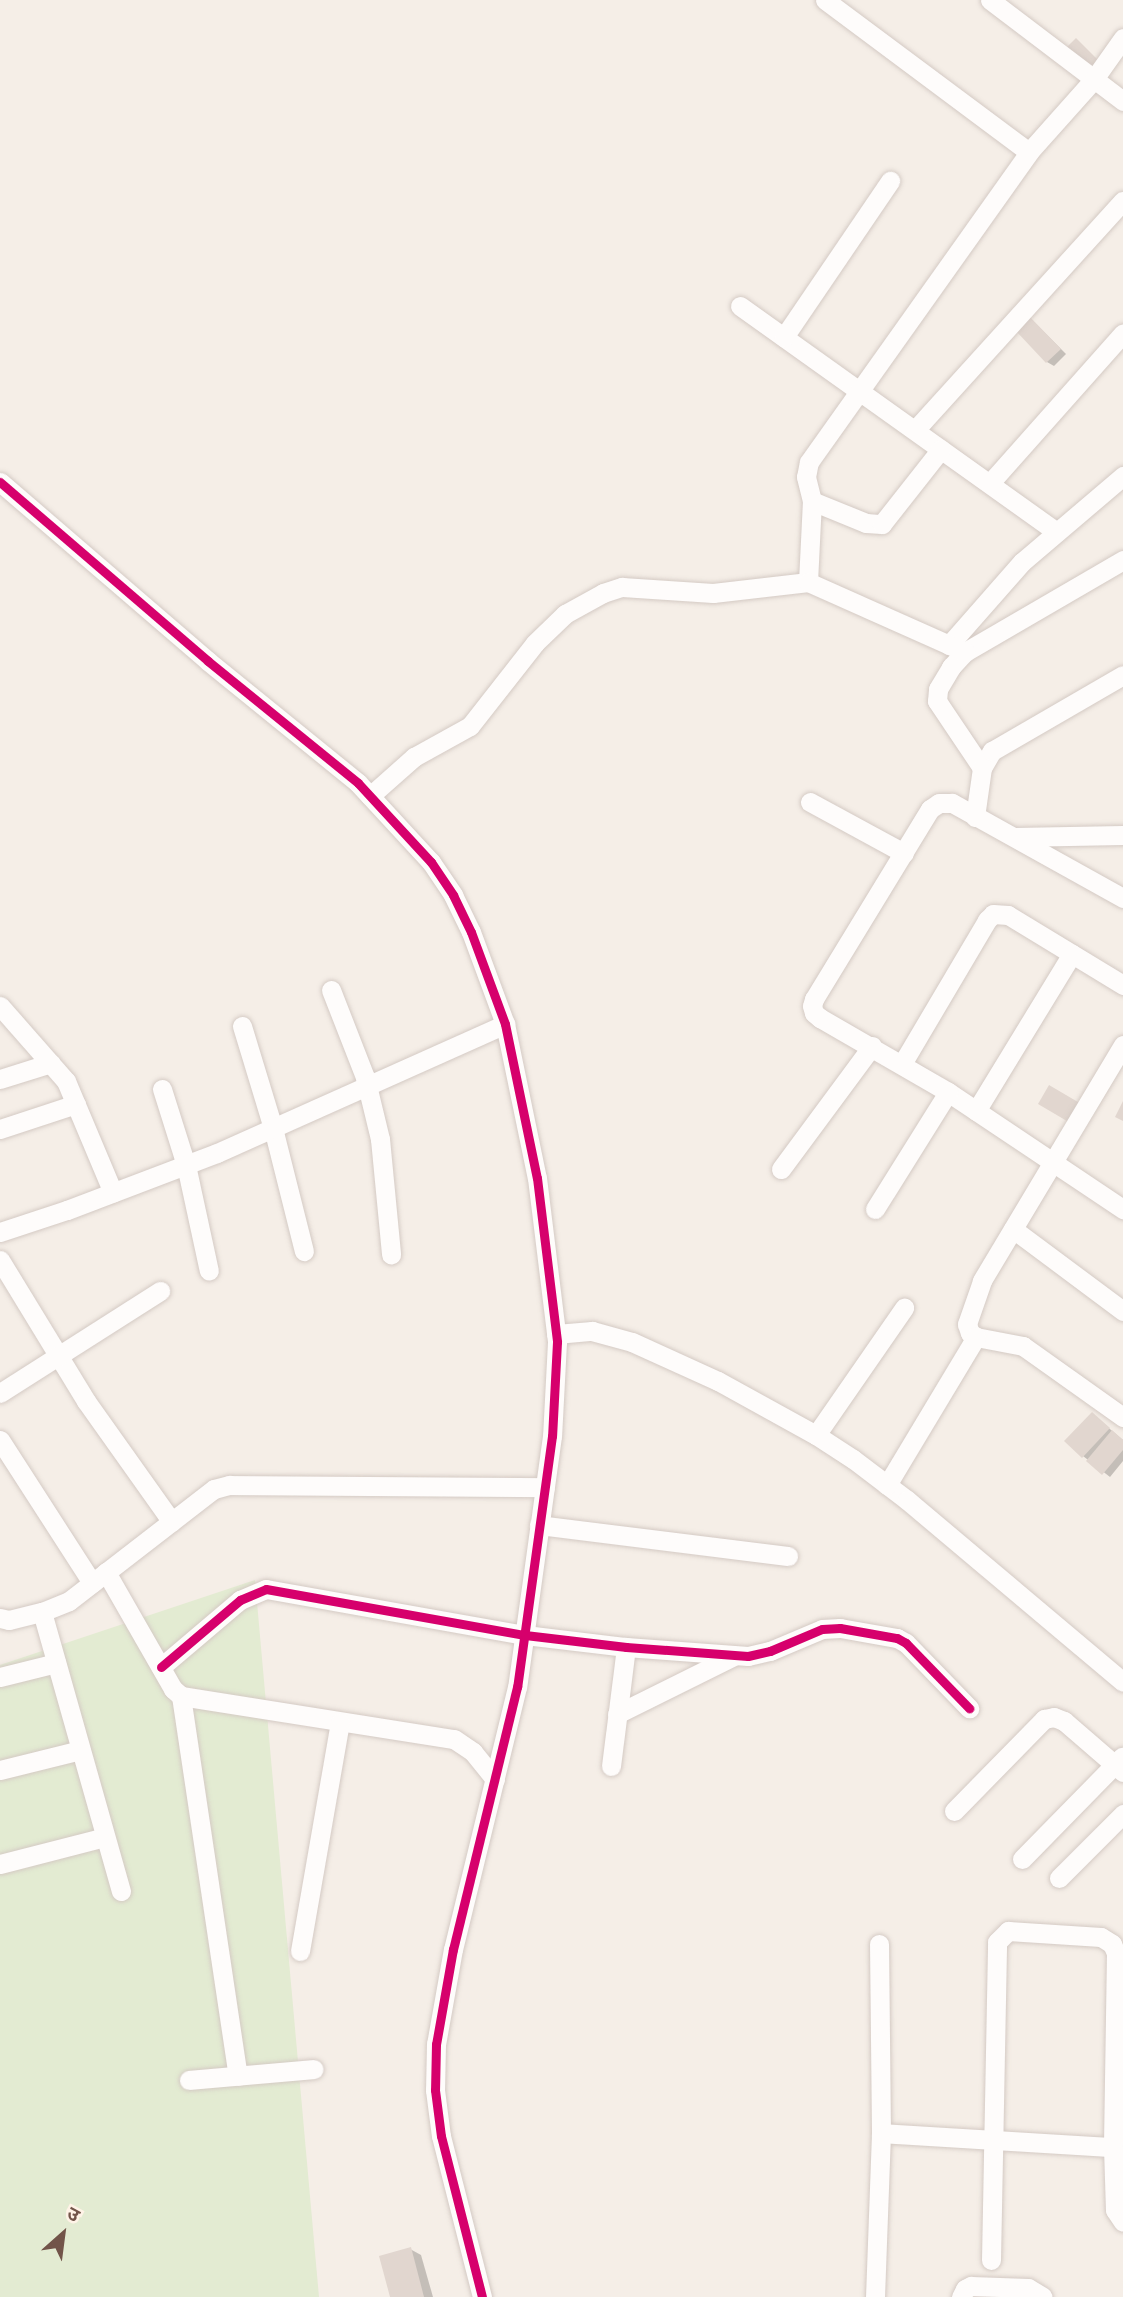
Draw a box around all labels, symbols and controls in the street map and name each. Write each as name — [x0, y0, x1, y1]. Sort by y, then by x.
north arrow — [28, 2199, 98, 2269]
text: उ — [64, 2204, 82, 2226]

